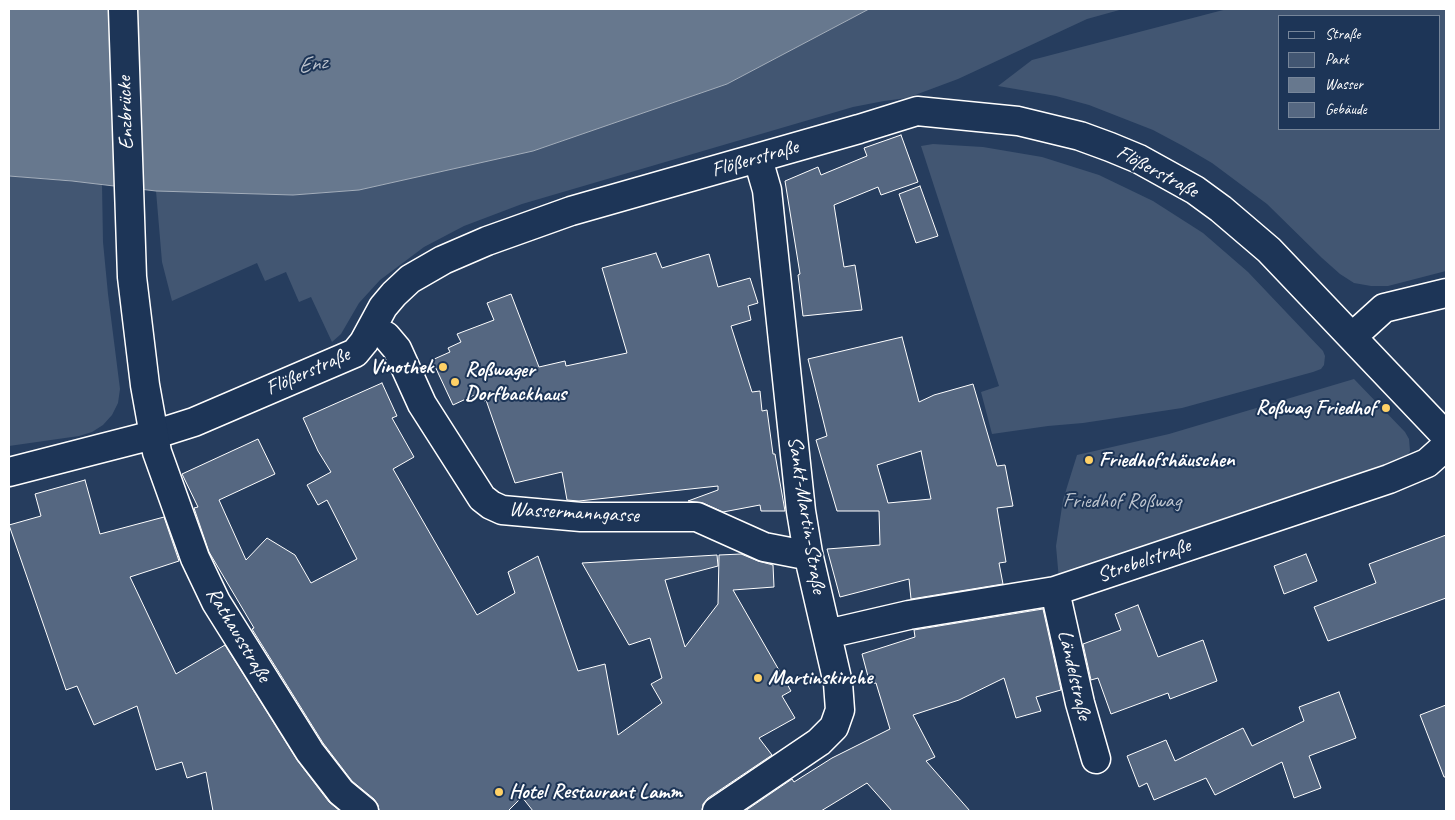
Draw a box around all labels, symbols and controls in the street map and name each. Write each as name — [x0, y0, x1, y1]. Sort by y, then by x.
legend — [1278, 15, 1440, 130]
text: Straße — [1325, 25, 1360, 44]
water label: Enz — [296, 50, 328, 80]
text: Park — [1325, 50, 1349, 69]
text: Wasser — [1325, 75, 1363, 94]
street label: Enzbrücke — [112, 76, 140, 150]
text: Gebäude — [1325, 100, 1367, 119]
street label: Flößerstraße — [709, 135, 801, 183]
street label: Flößerstraße — [1112, 140, 1202, 204]
street label: Flößerstraße — [262, 342, 354, 402]
place label: Vinothek — [370, 354, 433, 380]
place label: Roßwager Dorfbackhaus — [465, 357, 566, 407]
marker: Vinothek — [437, 361, 449, 373]
marker: Roßwager Dorfbackhaus — [449, 376, 461, 388]
place label: Roßwag Friedhof — [1255, 395, 1376, 421]
marker: Roßwag Friedhof — [1380, 402, 1392, 414]
street label: Sankt-Martin-Straße — [781, 435, 831, 595]
place label: Friedhofshäuschen — [1099, 447, 1235, 473]
marker: Friedhofshäuschen — [1083, 454, 1095, 466]
park label: Friedhof Roßwag — [1063, 488, 1181, 514]
street label: Wassermanngasse — [508, 497, 640, 529]
street label: Strebelstraße — [1094, 533, 1194, 589]
street label: Rathausstraße — [200, 583, 276, 687]
street label: Ländelstraße — [1051, 628, 1097, 722]
place label: Martinskirche — [768, 665, 872, 691]
marker: Martinskirche — [752, 672, 764, 684]
place label: Hotel Restaurant Lamm — [509, 779, 682, 805]
marker: Hotel Restaurant Lamm — [493, 786, 505, 798]

